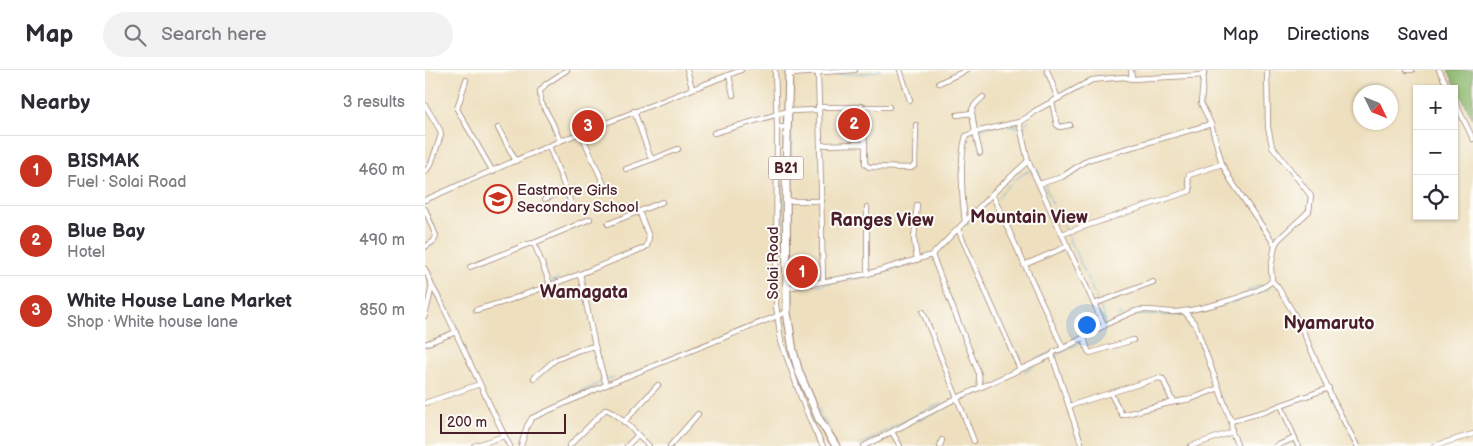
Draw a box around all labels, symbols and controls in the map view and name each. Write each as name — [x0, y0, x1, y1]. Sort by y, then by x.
search box — [103, 12, 453, 57]
text: Map — [25, 20, 73, 49]
icon: search — [121, 21, 149, 49]
text: Search here — [161, 23, 267, 46]
text: Map — [1223, 24, 1259, 45]
text: Directions — [1287, 24, 1369, 45]
text: Saved — [1397, 24, 1448, 45]
north arrow — [1353, 85, 1398, 130]
map controls — [1413, 85, 1458, 220]
button: + — [1413, 85, 1458, 130]
text: Nearby — [20, 90, 90, 115]
text: 3 results — [343, 93, 405, 112]
pin: 2 — [838, 105, 870, 143]
pin: 3 — [572, 107, 604, 145]
button: − — [1413, 130, 1458, 175]
text: BISMAK — [67, 150, 139, 173]
road number: B21 — [769, 156, 803, 180]
text: 1 — [33, 161, 39, 180]
text: 460 m — [359, 161, 405, 180]
text: Fuel · Solai Road — [67, 173, 187, 192]
button: locate — [1413, 175, 1458, 220]
place label: Eastmore Girls Secondary School — [517, 181, 638, 217]
school or university icon: Eastmore Girls Secondary School — [483, 184, 513, 214]
district label: Mountain View — [970, 207, 1088, 228]
district label: Ranges View — [830, 210, 934, 231]
text: Blue Bay — [67, 220, 145, 243]
street label: Solai Road — [764, 226, 783, 300]
text: 2 — [31, 231, 41, 250]
text: 490 m — [359, 231, 405, 250]
text: Hotel — [67, 243, 105, 262]
pin: 1 — [786, 253, 818, 291]
district label: Wamagata — [540, 282, 628, 303]
text: White House Lane Market — [67, 290, 292, 313]
text: 3 — [31, 301, 41, 320]
text: 850 m — [360, 301, 405, 320]
your location — [1074, 312, 1100, 338]
text: Shop · White house lane — [67, 313, 238, 332]
district label: Nyamaruto — [1284, 313, 1374, 334]
scale bar — [440, 411, 566, 434]
text: 200 m — [447, 414, 487, 431]

